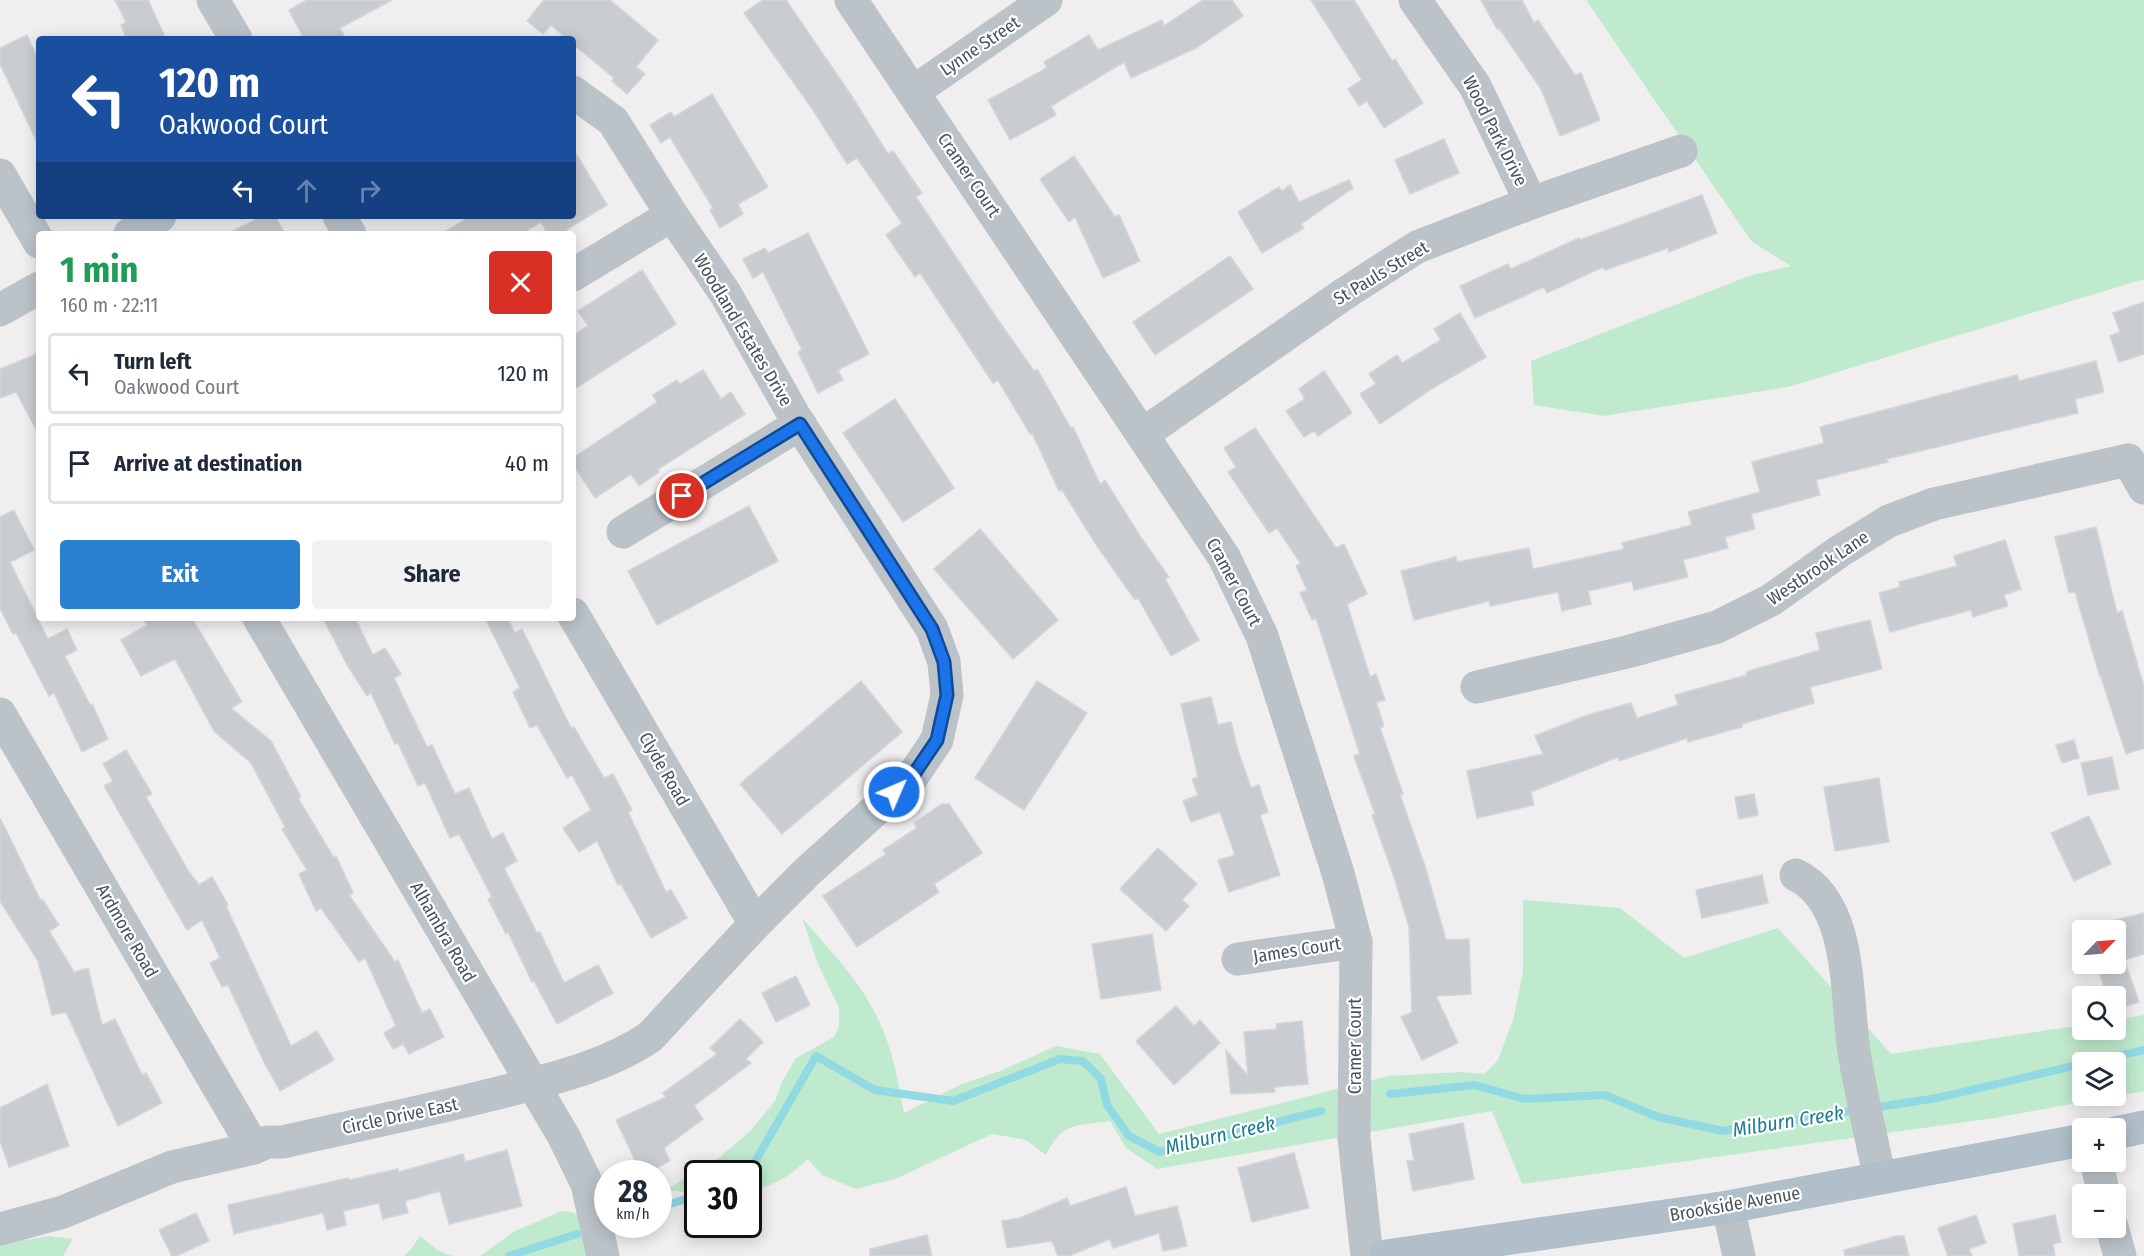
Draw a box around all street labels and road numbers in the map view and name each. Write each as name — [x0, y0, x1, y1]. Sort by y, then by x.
street label: Lynne Street — [936, 11, 1024, 81]
street label: Wood Park Drive — [1458, 72, 1532, 190]
street label: Cramer Court — [933, 129, 1005, 221]
street label: St Pauls Street — [1330, 236, 1432, 310]
street label: Woodland Estates Drive — [689, 250, 797, 410]
street label: Westbrook Lane — [1763, 526, 1873, 610]
street label: Cramer Court — [1202, 534, 1266, 630]
street label: Clyde Road — [634, 728, 694, 810]
street label: Alhambra Road — [405, 878, 481, 986]
street label: Ardmore Road — [91, 880, 163, 982]
street label: James Court — [1252, 932, 1342, 968]
street label: Cramer Court — [1344, 998, 1366, 1094]
street label: Circle Drive East — [340, 1093, 460, 1139]
street label: Brookside Avenue — [1668, 1182, 1802, 1226]

